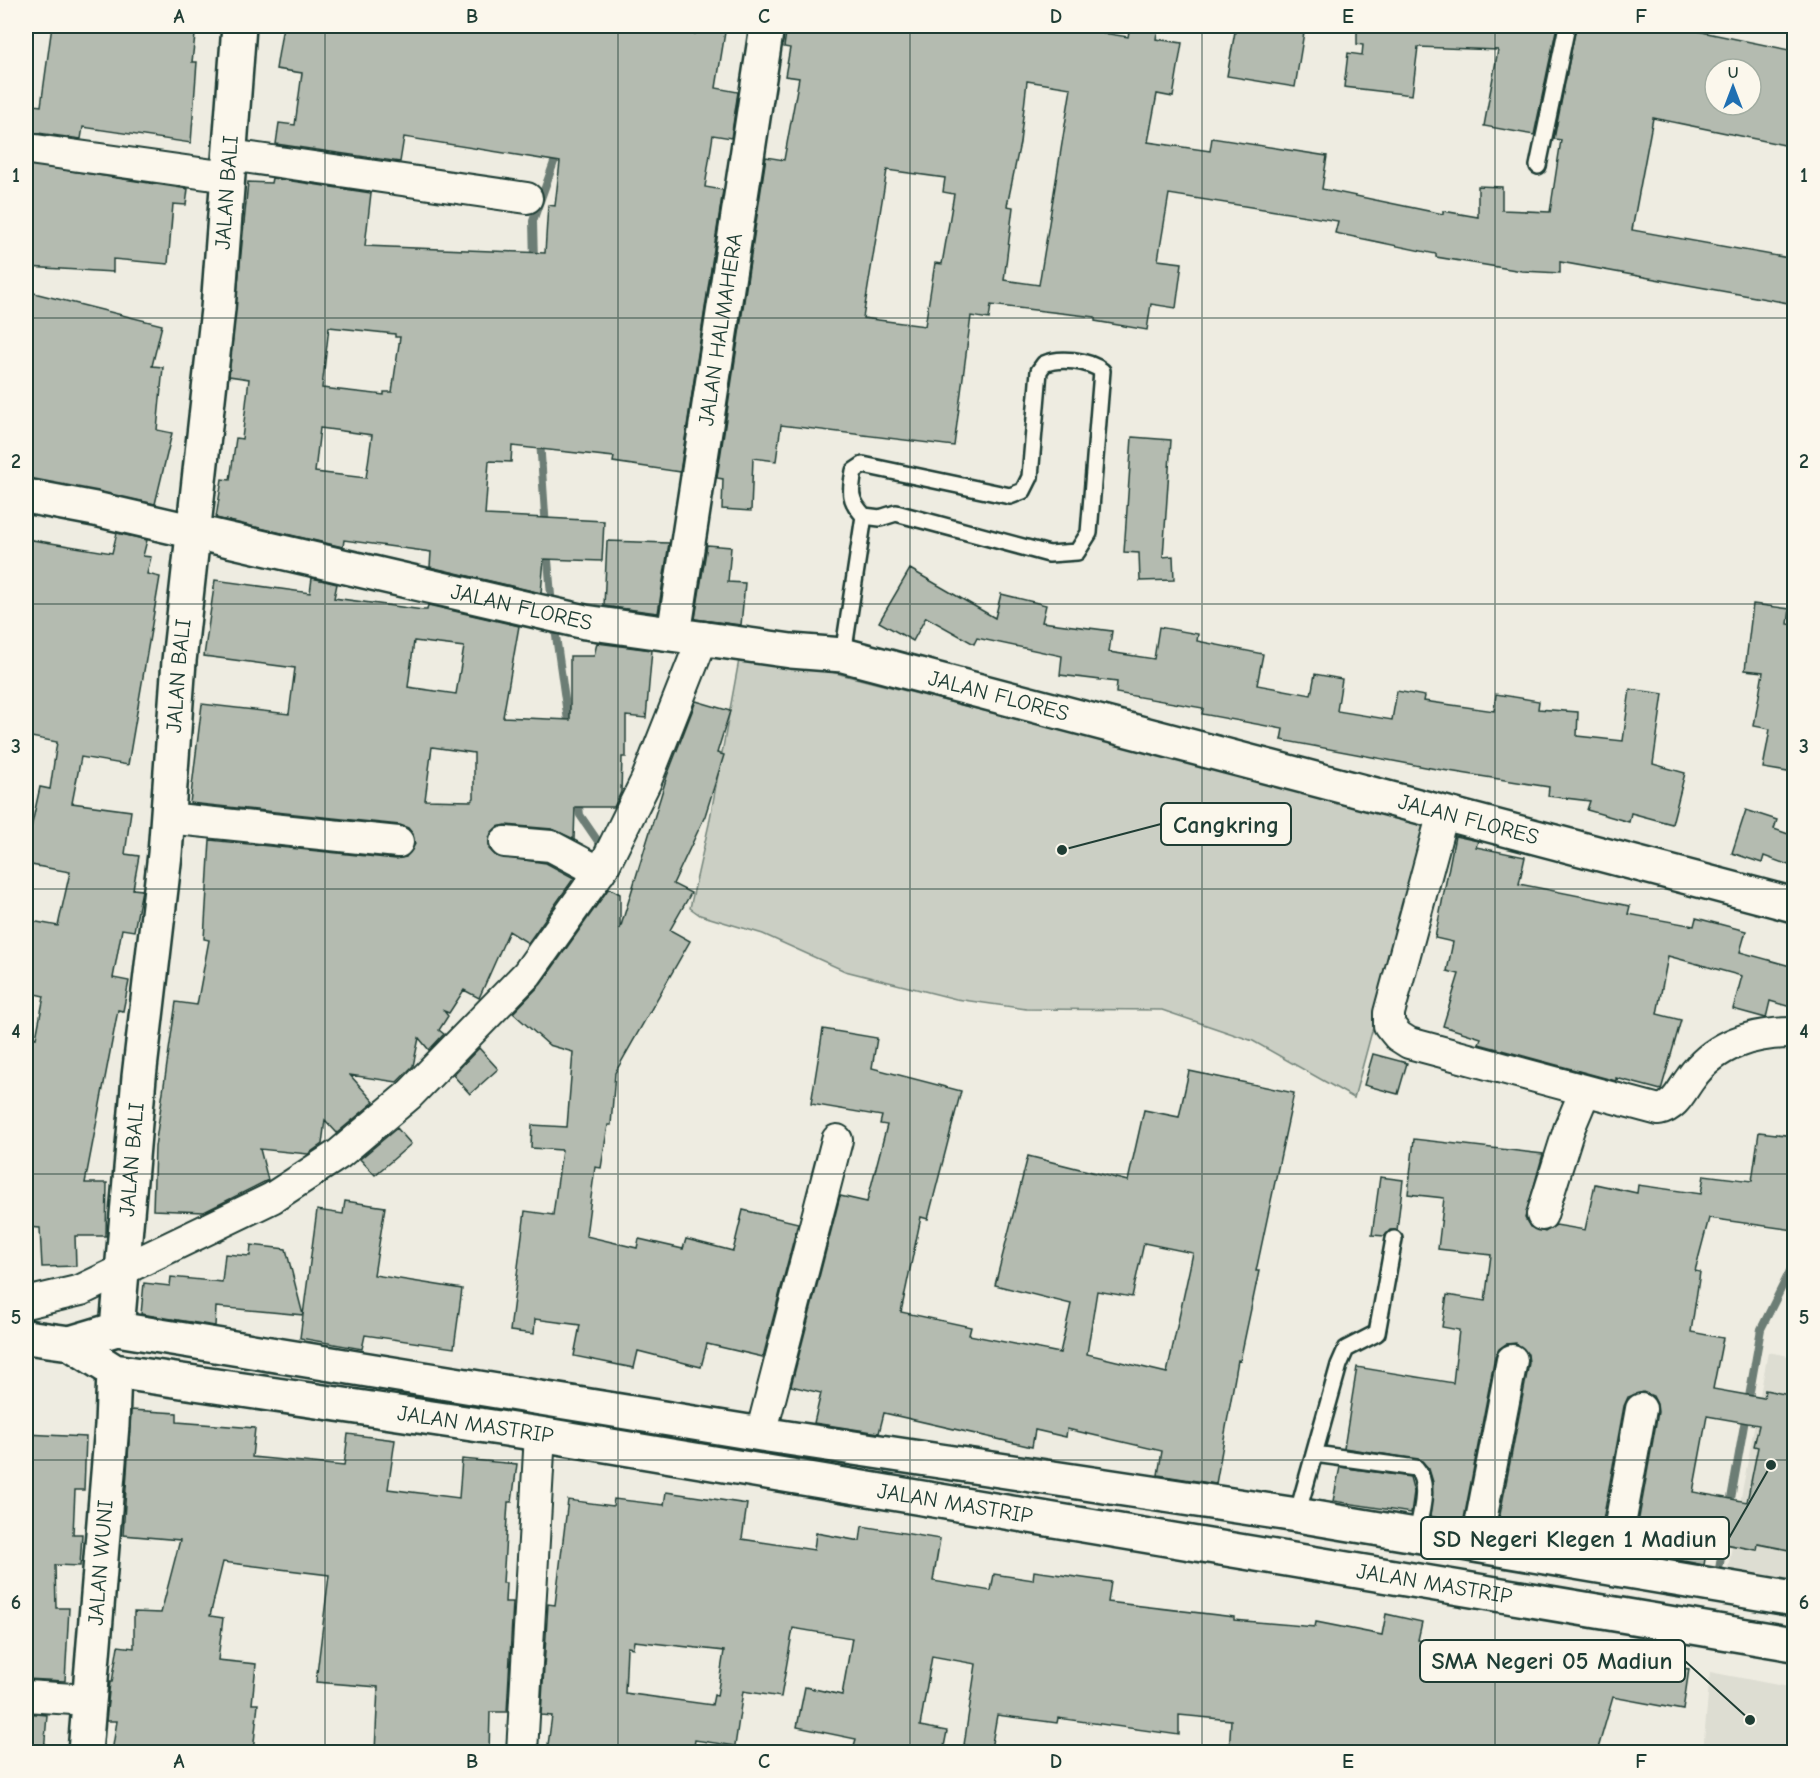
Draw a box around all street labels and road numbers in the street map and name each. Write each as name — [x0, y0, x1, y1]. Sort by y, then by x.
street label: JALAN BALI — [209, 134, 244, 251]
street label: JALAN HALMAHERA — [693, 231, 748, 428]
street label: JALAN FLORES — [448, 579, 594, 636]
street label: JALAN BALI — [161, 618, 197, 734]
street label: JALAN FLORES — [925, 665, 1072, 727]
street label: JALAN FLORES — [1395, 789, 1542, 850]
street label: JALAN BALI — [114, 1101, 150, 1218]
street label: JALAN MASTRIP — [396, 1400, 556, 1449]
street label: JALAN MASTRIP — [875, 1478, 1035, 1529]
street label: JALAN WUNI — [82, 1499, 119, 1626]
street label: JALAN MASTRIP — [1355, 1558, 1514, 1610]

